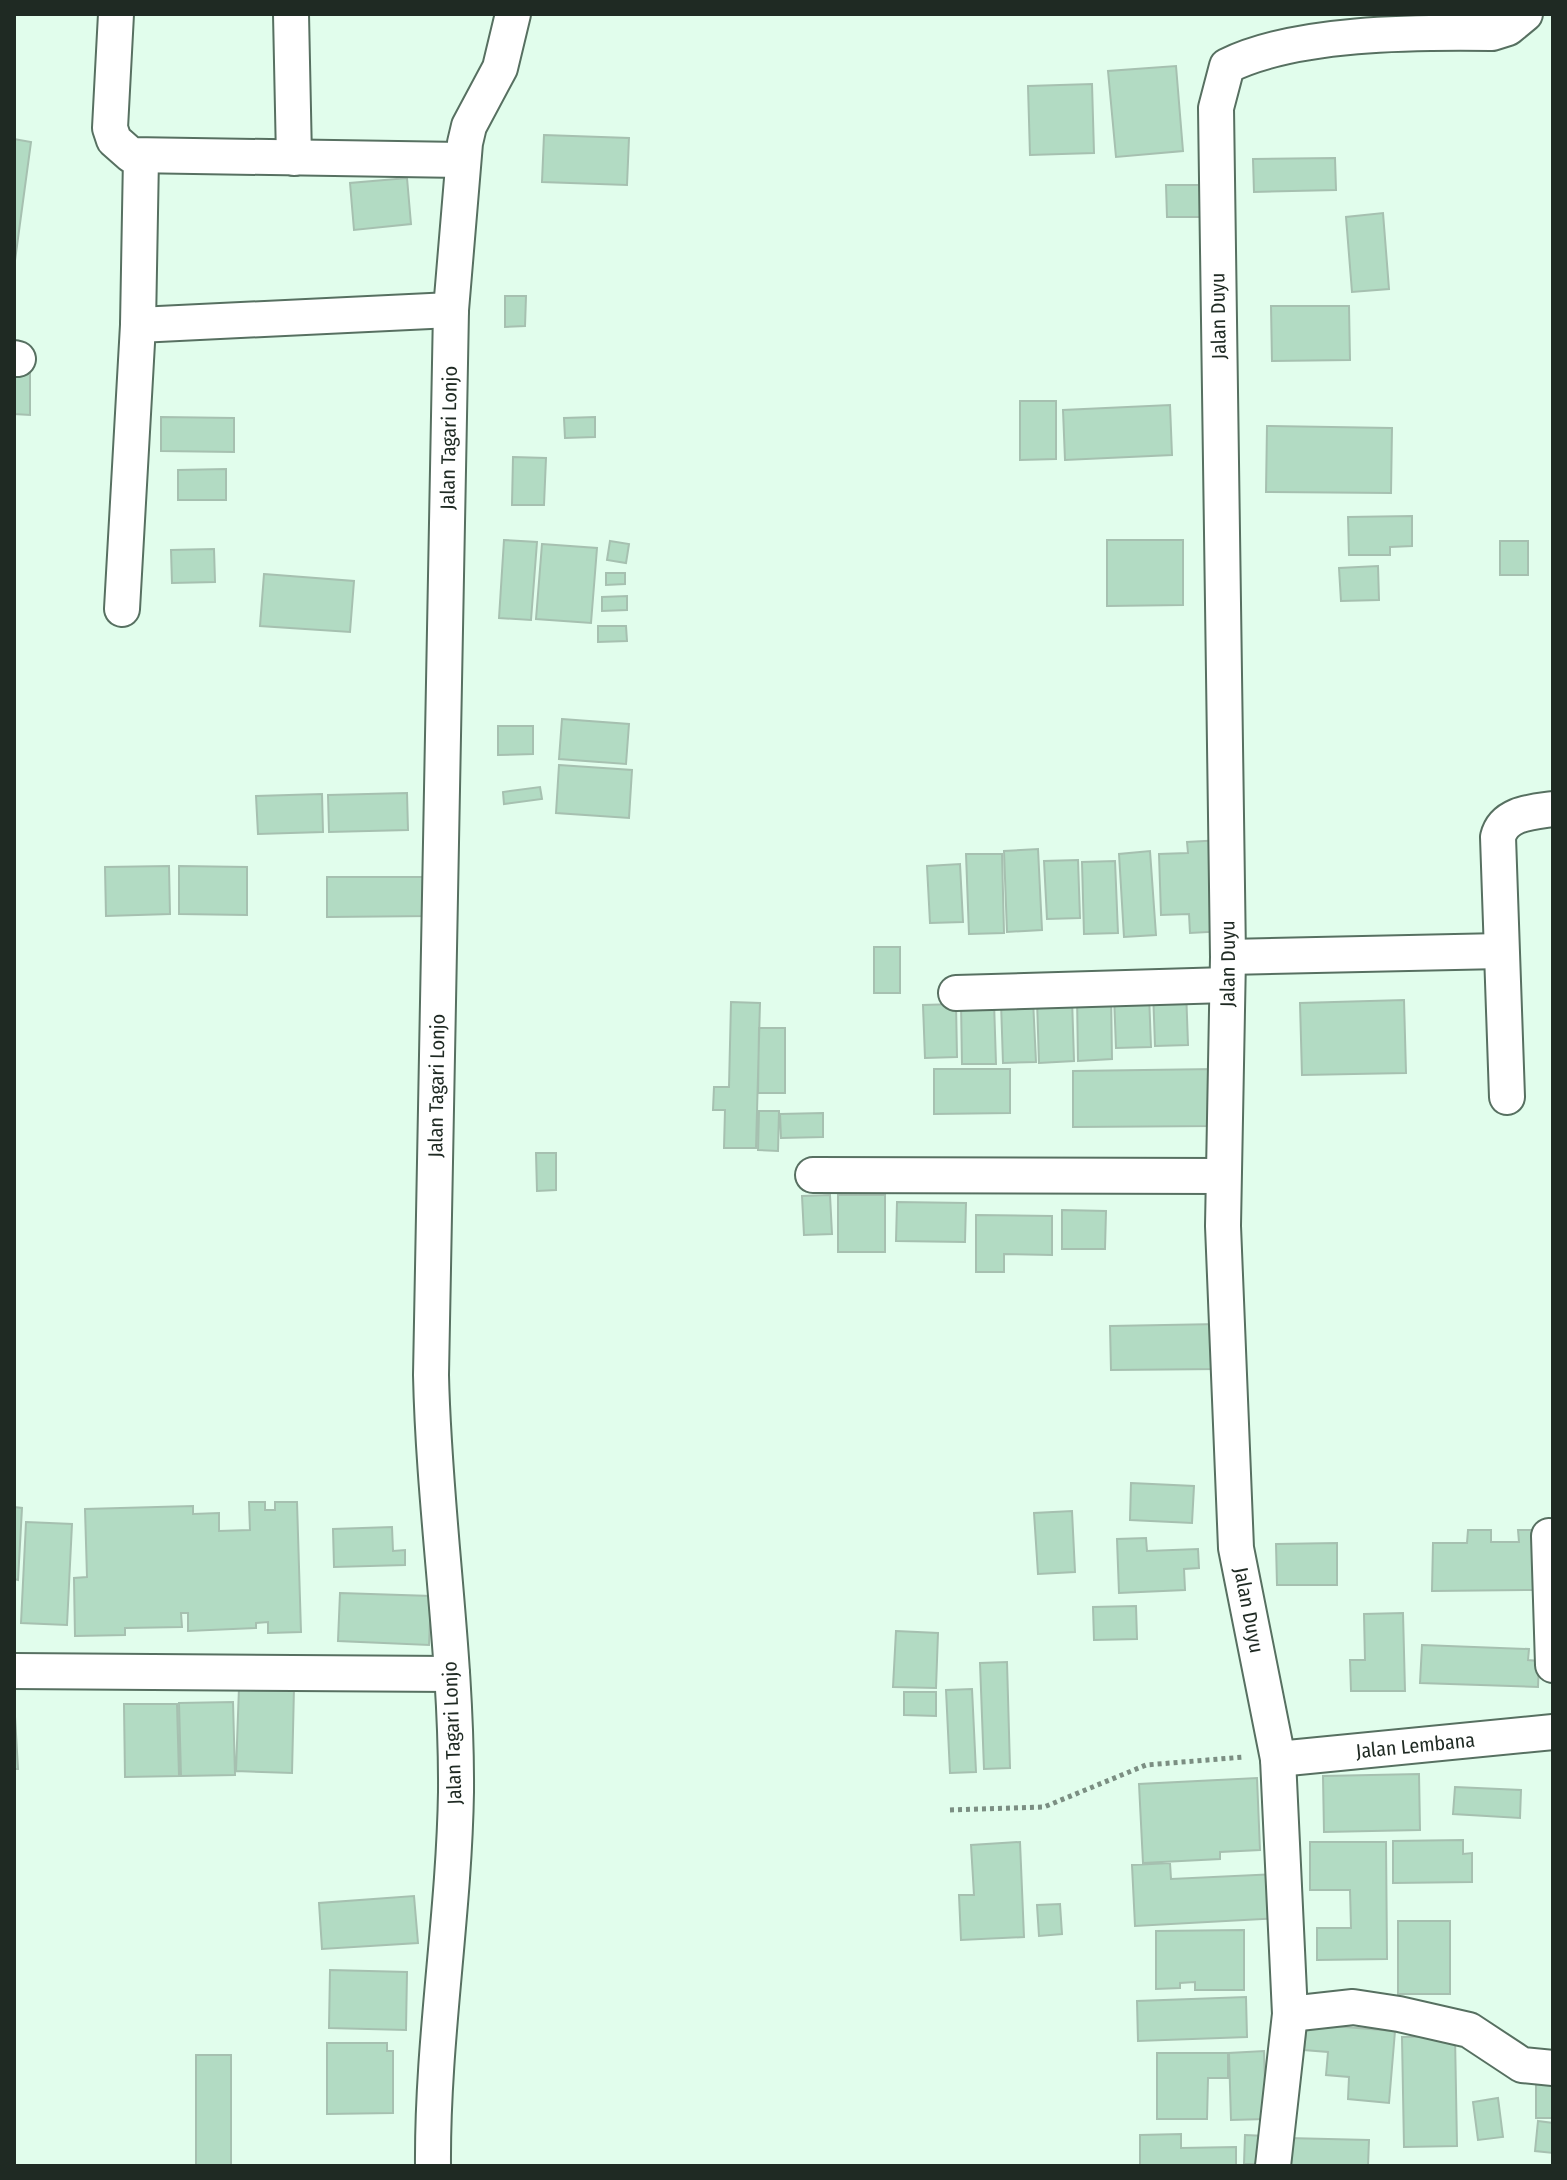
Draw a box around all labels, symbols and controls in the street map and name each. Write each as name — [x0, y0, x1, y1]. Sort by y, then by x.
street label: Jalan Duyu — [1205, 272, 1231, 360]
street label: Jalan Tagari Lonjo — [435, 366, 462, 510]
street label: Jalan Duyu — [1215, 920, 1240, 1007]
street label: Jalan Tagari Lonjo — [423, 1014, 450, 1158]
street label: Jalan Duyu — [1229, 1565, 1269, 1655]
street label: Jalan Tagari Lonjo — [437, 1661, 467, 1805]
street label: Jalan Lembana — [1355, 1728, 1476, 1763]

